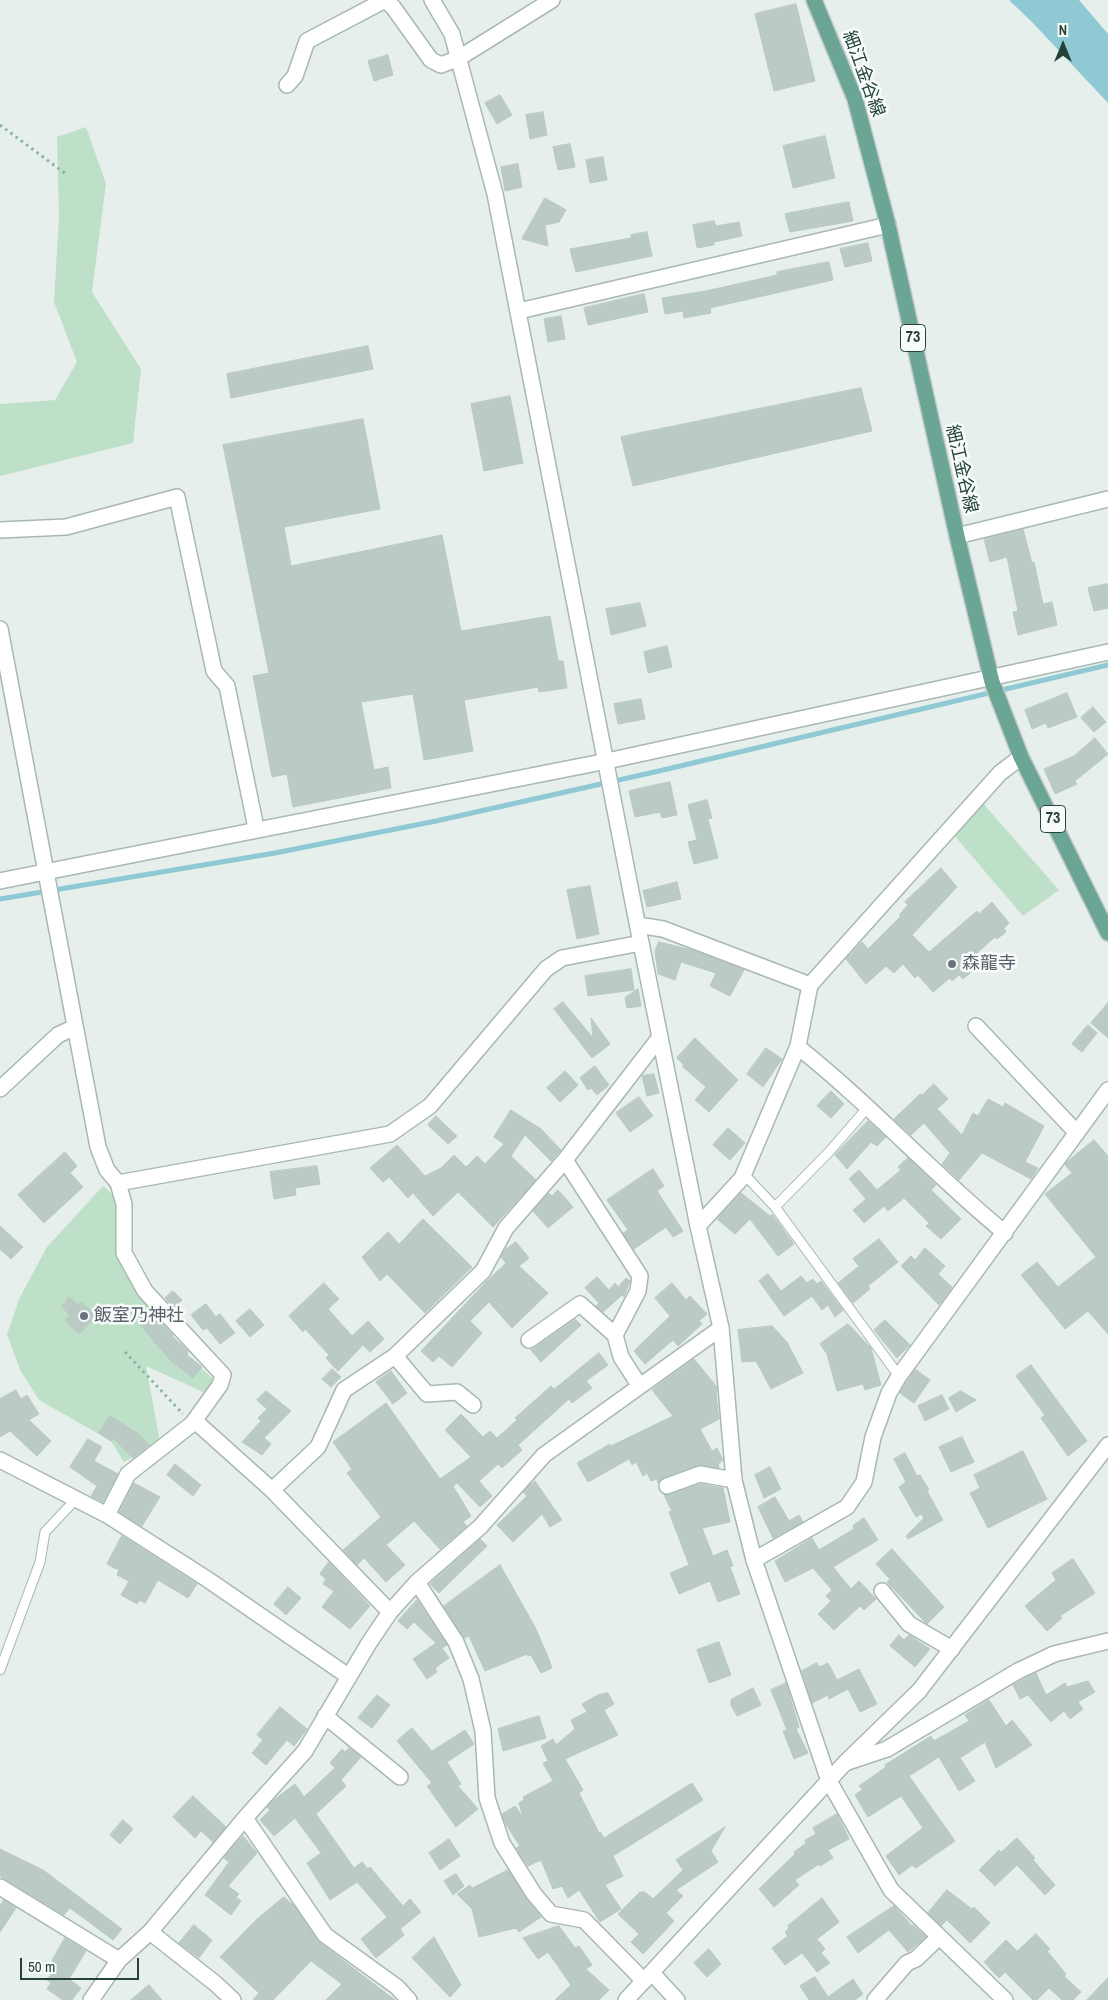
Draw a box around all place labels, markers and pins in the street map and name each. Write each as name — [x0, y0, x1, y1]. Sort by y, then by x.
place label: 森龍寺 — [962, 953, 1016, 975]
marker: 森龍寺 — [946, 958, 958, 970]
place label: 飯室乃神社 — [94, 1305, 184, 1327]
marker: 飯室乃神社 — [78, 1310, 90, 1322]

